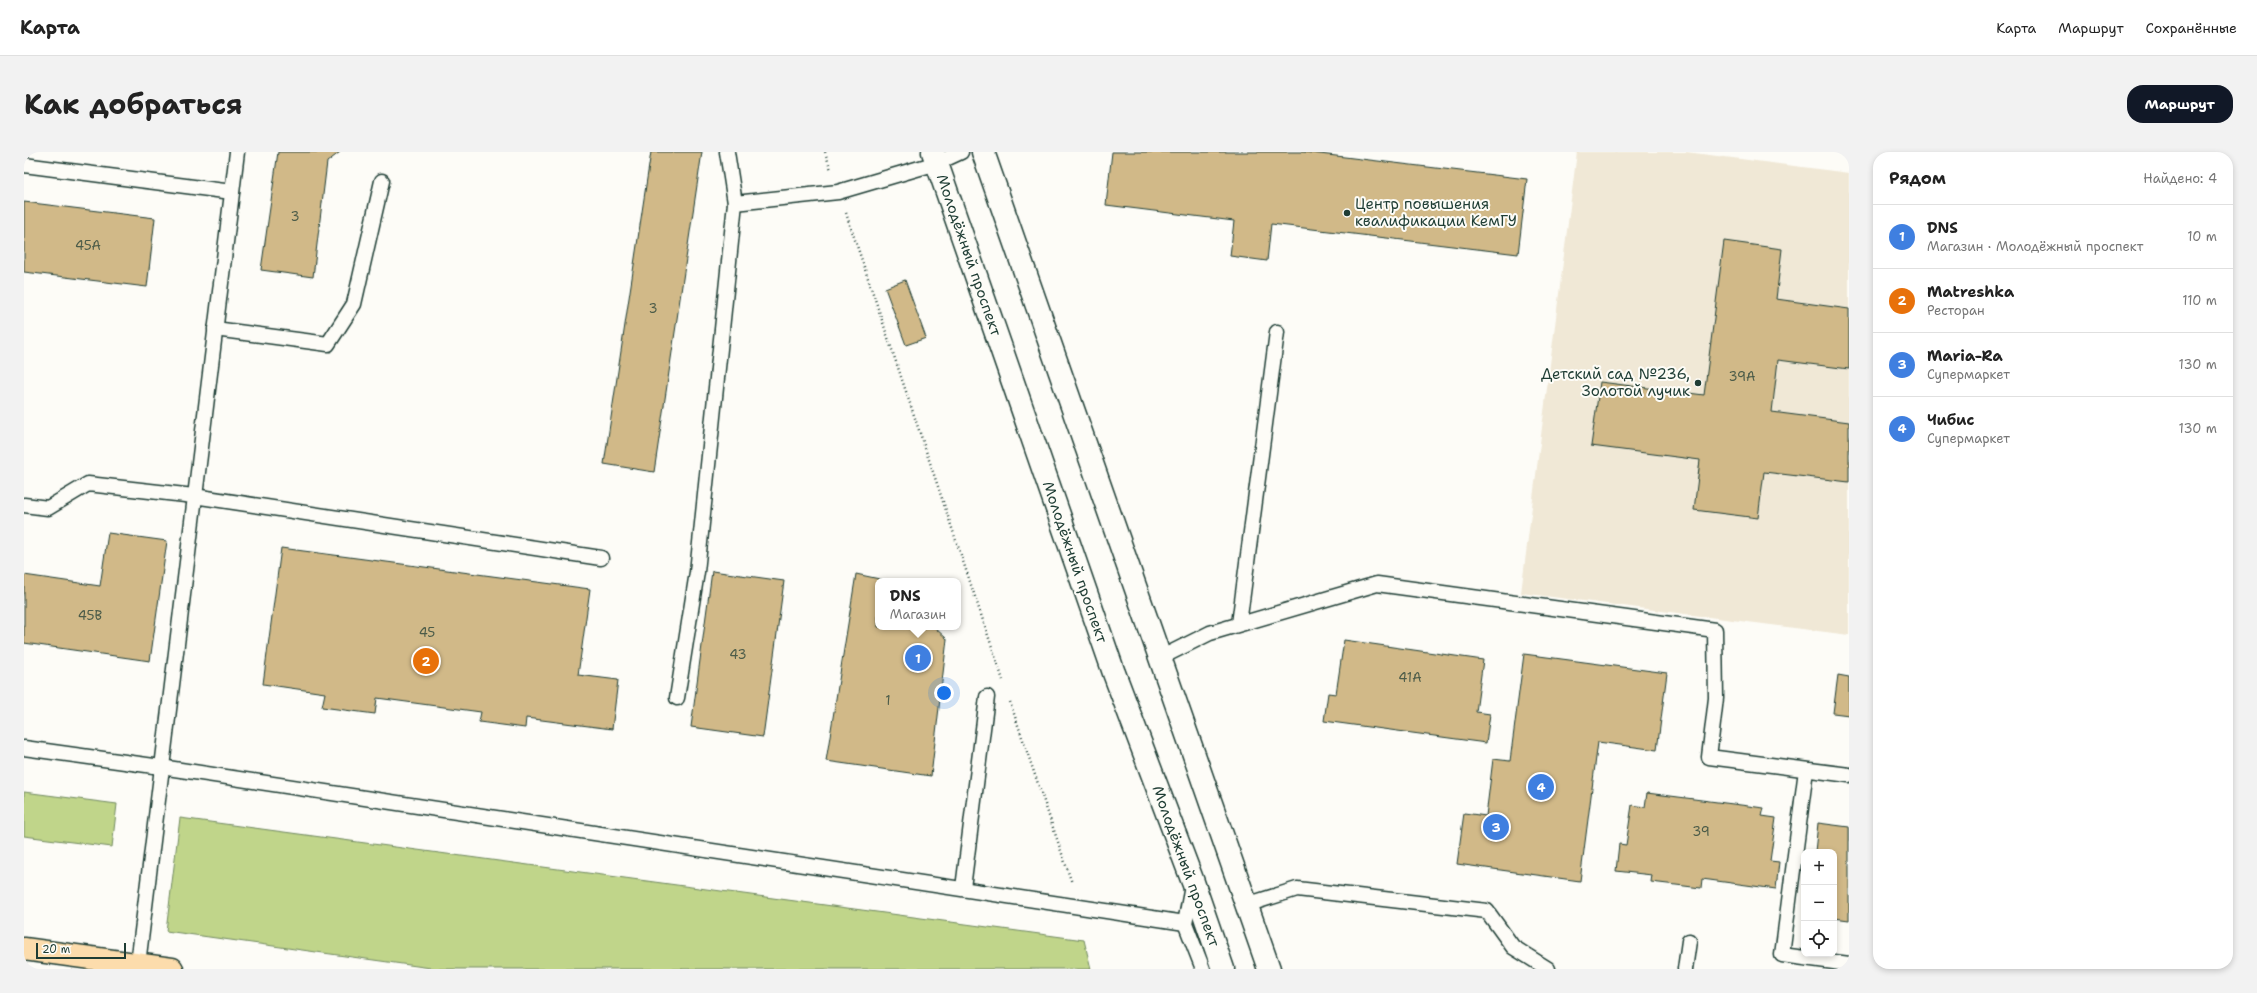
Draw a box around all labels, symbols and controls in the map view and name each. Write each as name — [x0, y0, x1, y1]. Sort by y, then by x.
text: Карта — [20, 15, 80, 40]
text: Карта — [1996, 19, 2036, 37]
text: Маршрут — [2058, 19, 2124, 37]
text: Сохранённые — [2146, 19, 2237, 37]
text: Как добраться — [24, 85, 243, 123]
button: Маршрут — [2127, 85, 2233, 123]
text: Рядом — [1889, 167, 1946, 189]
text: Найдено: 4 — [2143, 170, 2217, 187]
street label: Молодёжный проспект — [932, 171, 1006, 339]
place label: Центр повышения квалификации КемГУ — [1355, 194, 1517, 231]
house number: 3 — [290, 208, 300, 225]
marker: Центр повышения квалификации КемГУ — [1342, 208, 1352, 218]
text: DNS — [1927, 218, 1958, 238]
text: 1 — [1899, 228, 1905, 245]
text: 10 m — [2187, 228, 2217, 245]
house number: 45А — [75, 237, 101, 254]
text: Магазин · Молодёжный проспект — [1927, 238, 2143, 255]
text: Matreshka — [1927, 282, 2014, 302]
text: 2 — [1897, 292, 1907, 309]
text: 110 m — [2182, 292, 2217, 309]
house number: 3 — [648, 300, 658, 317]
text: Ресторан — [1927, 302, 1985, 319]
text: Maria-Ra — [1927, 346, 2003, 366]
text: 3 — [1897, 356, 1907, 373]
text: 130 m — [2179, 356, 2217, 373]
place label: Детский сад №236, Золотой лучик — [1541, 364, 1690, 401]
text: Супермаркет — [1927, 366, 2010, 383]
house number: 39А — [1729, 368, 1755, 385]
marker: Детский сад №236, Золотой лучик — [1693, 378, 1703, 388]
text: Чибис — [1927, 410, 1974, 430]
text: 4 — [1897, 420, 1907, 437]
text: 130 m — [2179, 420, 2217, 437]
text: Супермаркет — [1927, 430, 2010, 447]
street label: Молодёжный проспект — [1038, 478, 1112, 646]
popup — [875, 578, 961, 630]
text: DNS — [890, 586, 921, 606]
text: Магазин — [890, 606, 946, 623]
house number: 45В — [78, 607, 103, 624]
house number: 45 — [419, 624, 435, 641]
pin: 1 — [905, 643, 931, 673]
pin: 2 — [413, 646, 439, 676]
house number: 43 — [729, 646, 747, 663]
house number: 41А — [1398, 669, 1422, 686]
your location — [934, 683, 954, 703]
house number: 1 — [885, 692, 891, 709]
pin: 4 — [1528, 772, 1554, 802]
street label: Молодёжный проспект — [1148, 783, 1225, 950]
pin: 3 — [1483, 812, 1509, 842]
house number: 39 — [1692, 823, 1710, 840]
map controls — [1801, 849, 1837, 957]
button: + — [1801, 849, 1837, 885]
button: − — [1801, 885, 1837, 921]
button: locate — [1801, 921, 1837, 957]
scale bar — [36, 941, 126, 960]
text: 20 m — [42, 942, 70, 957]

